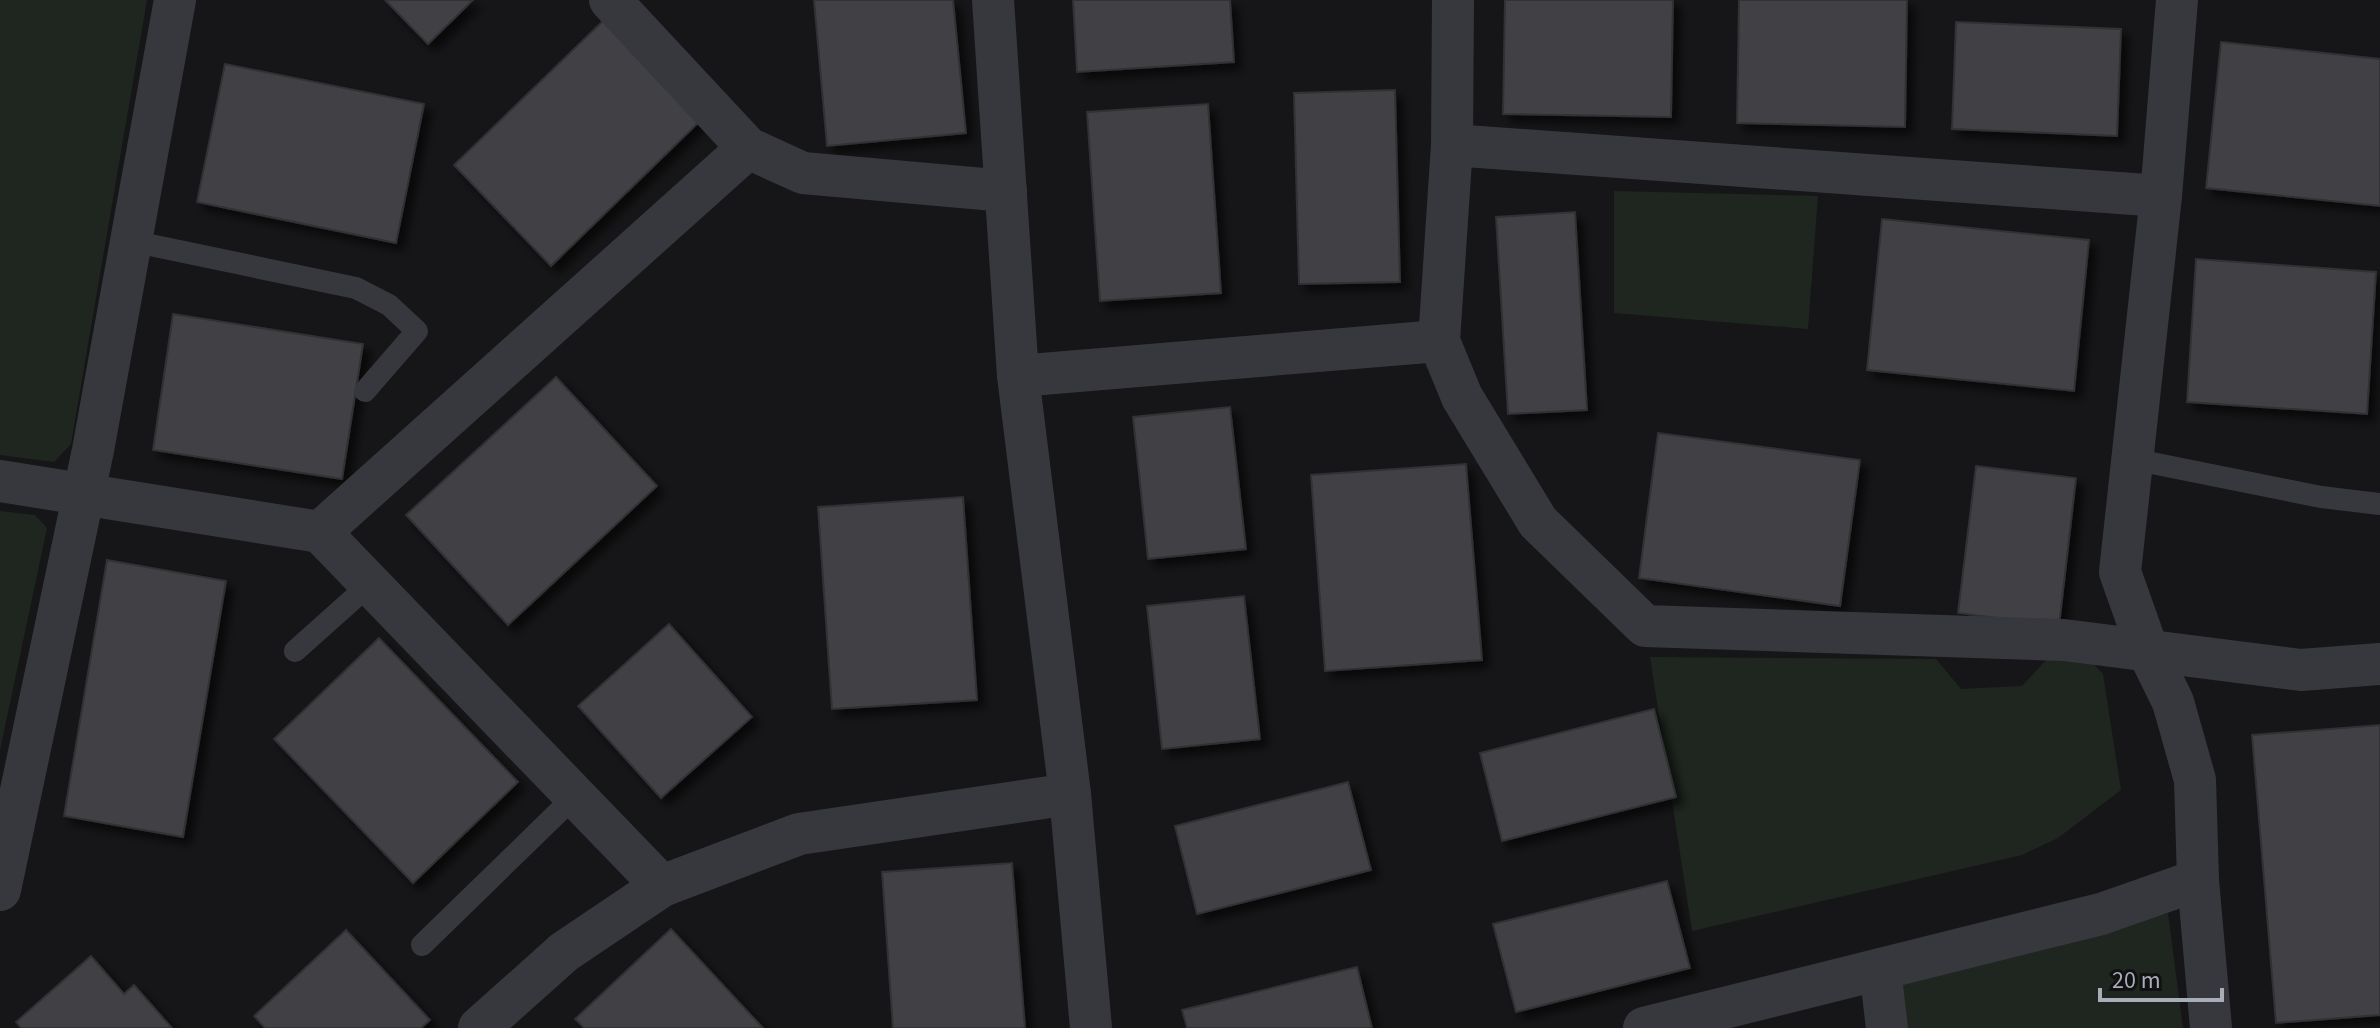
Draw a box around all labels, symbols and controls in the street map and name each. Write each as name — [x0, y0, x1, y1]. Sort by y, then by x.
scale bar — [2100, 952, 2222, 1002]
text: 20 m — [2112, 963, 2161, 998]

